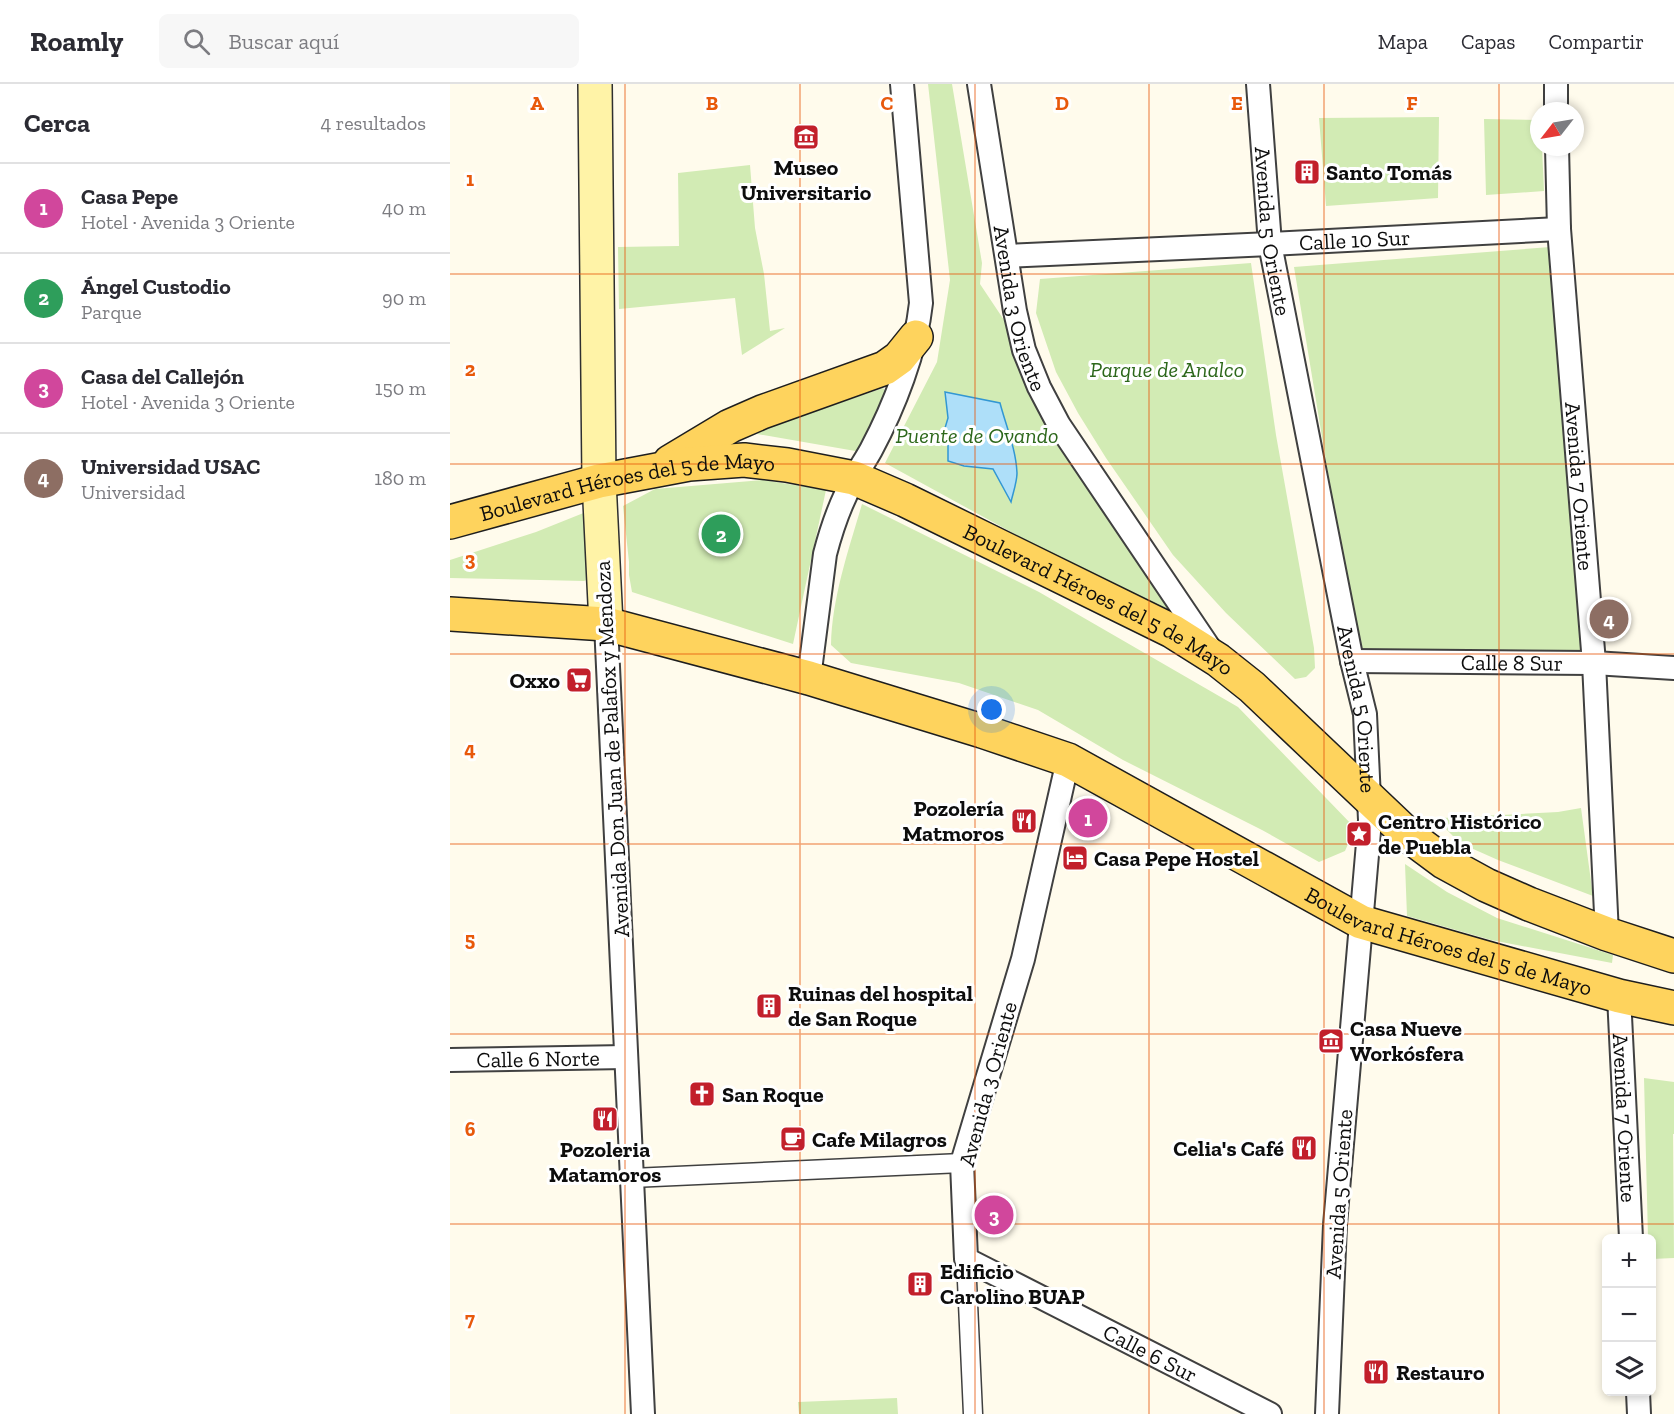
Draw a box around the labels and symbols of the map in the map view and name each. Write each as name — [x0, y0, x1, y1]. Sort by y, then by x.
text: A — [530, 91, 544, 115]
text: B — [706, 91, 718, 115]
text: C — [881, 91, 894, 115]
text: D — [1055, 91, 1069, 115]
text: E — [1231, 91, 1243, 115]
text: F — [1406, 91, 1418, 115]
north arrow — [1530, 102, 1584, 156]
museum icon: Museo Universitario — [791, 122, 821, 152]
street label: Avenida 5 Oriente — [1249, 146, 1297, 318]
place label: Museo Universitario — [741, 154, 872, 206]
building icon: Santo Tomás — [1292, 157, 1322, 187]
place label: Santo Tomás — [1326, 159, 1452, 186]
text: 1 — [466, 167, 474, 191]
street label: Avenida 3 Oriente — [988, 223, 1053, 395]
street label: Calle 10 Sur — [1298, 223, 1411, 256]
park label: Parque de Analco — [1090, 356, 1244, 383]
text: 2 — [465, 357, 476, 381]
street label: Avenida 7 Oriente — [1559, 401, 1600, 572]
park label: Puente de Ovando — [896, 422, 1058, 449]
street label: Boulevard Héroes del 5 de Mayo — [477, 446, 777, 527]
pin: 2 — [702, 512, 740, 556]
street label: Boulevard Héroes del 5 de Mayo — [959, 517, 1239, 681]
text: 3 — [465, 547, 476, 571]
street label: Avenida Don Juan de Palafox y Mendoza — [589, 560, 635, 938]
pin: 4 — [1590, 596, 1628, 642]
street label: Avenida 5 Oriente — [1332, 623, 1382, 794]
street label: Calle 8 Sur — [1461, 648, 1563, 676]
supermarket icon: Oxxo — [564, 665, 594, 695]
place label: Oxxo — [509, 667, 560, 694]
your location — [977, 695, 1006, 724]
text: 4 — [464, 737, 476, 761]
place label: Pozolería Matmoros — [902, 795, 1004, 847]
pin: 1 — [1068, 796, 1108, 840]
restaurant icon: Pozolería Matmoros — [1009, 806, 1039, 836]
place label: Centro Histórico de Puebla — [1378, 808, 1542, 860]
place icon: Centro Histórico de Puebla — [1344, 819, 1374, 849]
hotel icon: Casa Pepe Hostel — [1060, 843, 1090, 873]
place label: Casa Pepe Hostel — [1094, 845, 1259, 872]
street label: Boulevard Héroes del 5 de Mayo — [1301, 880, 1595, 1001]
text: 5 — [465, 927, 475, 951]
place label: Ruinas del hospital de San Roque — [788, 980, 973, 1032]
building icon: Ruinas del hospital de San Roque — [754, 991, 784, 1021]
street label: Avenida 3 Oriente — [953, 999, 1023, 1169]
place label: Casa Nueve Workósfera — [1350, 1015, 1464, 1067]
museum icon: Casa Nueve Workósfera — [1316, 1026, 1346, 1056]
street label: Avenida 7 Oriente — [1607, 1033, 1643, 1203]
street label: Calle 6 Norte — [476, 1044, 600, 1073]
church icon: San Roque — [687, 1079, 717, 1109]
place label: San Roque — [722, 1081, 824, 1108]
restaurant icon: Pozoleria Matamoros — [590, 1104, 620, 1134]
street label: Avenida 5 Oriente — [1320, 1108, 1358, 1280]
text: 6 — [465, 1117, 476, 1141]
cafe icon: Cafe Milagros — [778, 1124, 808, 1154]
place label: Cafe Milagros — [812, 1126, 947, 1153]
restaurant icon: Celia's Café — [1289, 1133, 1319, 1163]
place label: Celia's Café — [1173, 1135, 1284, 1162]
place label: Pozoleria Matamoros — [549, 1136, 661, 1188]
pin: 3 — [974, 1192, 1014, 1238]
place label: Edificio Carolino BUAP — [940, 1258, 1085, 1310]
building icon: Edificio Carolino BUAP — [905, 1269, 935, 1299]
text: 7 — [465, 1307, 475, 1331]
street label: Calle 6 Sur — [1099, 1318, 1202, 1388]
restaurant icon: Restauro — [1361, 1357, 1391, 1387]
place label: Restauro — [1396, 1359, 1485, 1386]

